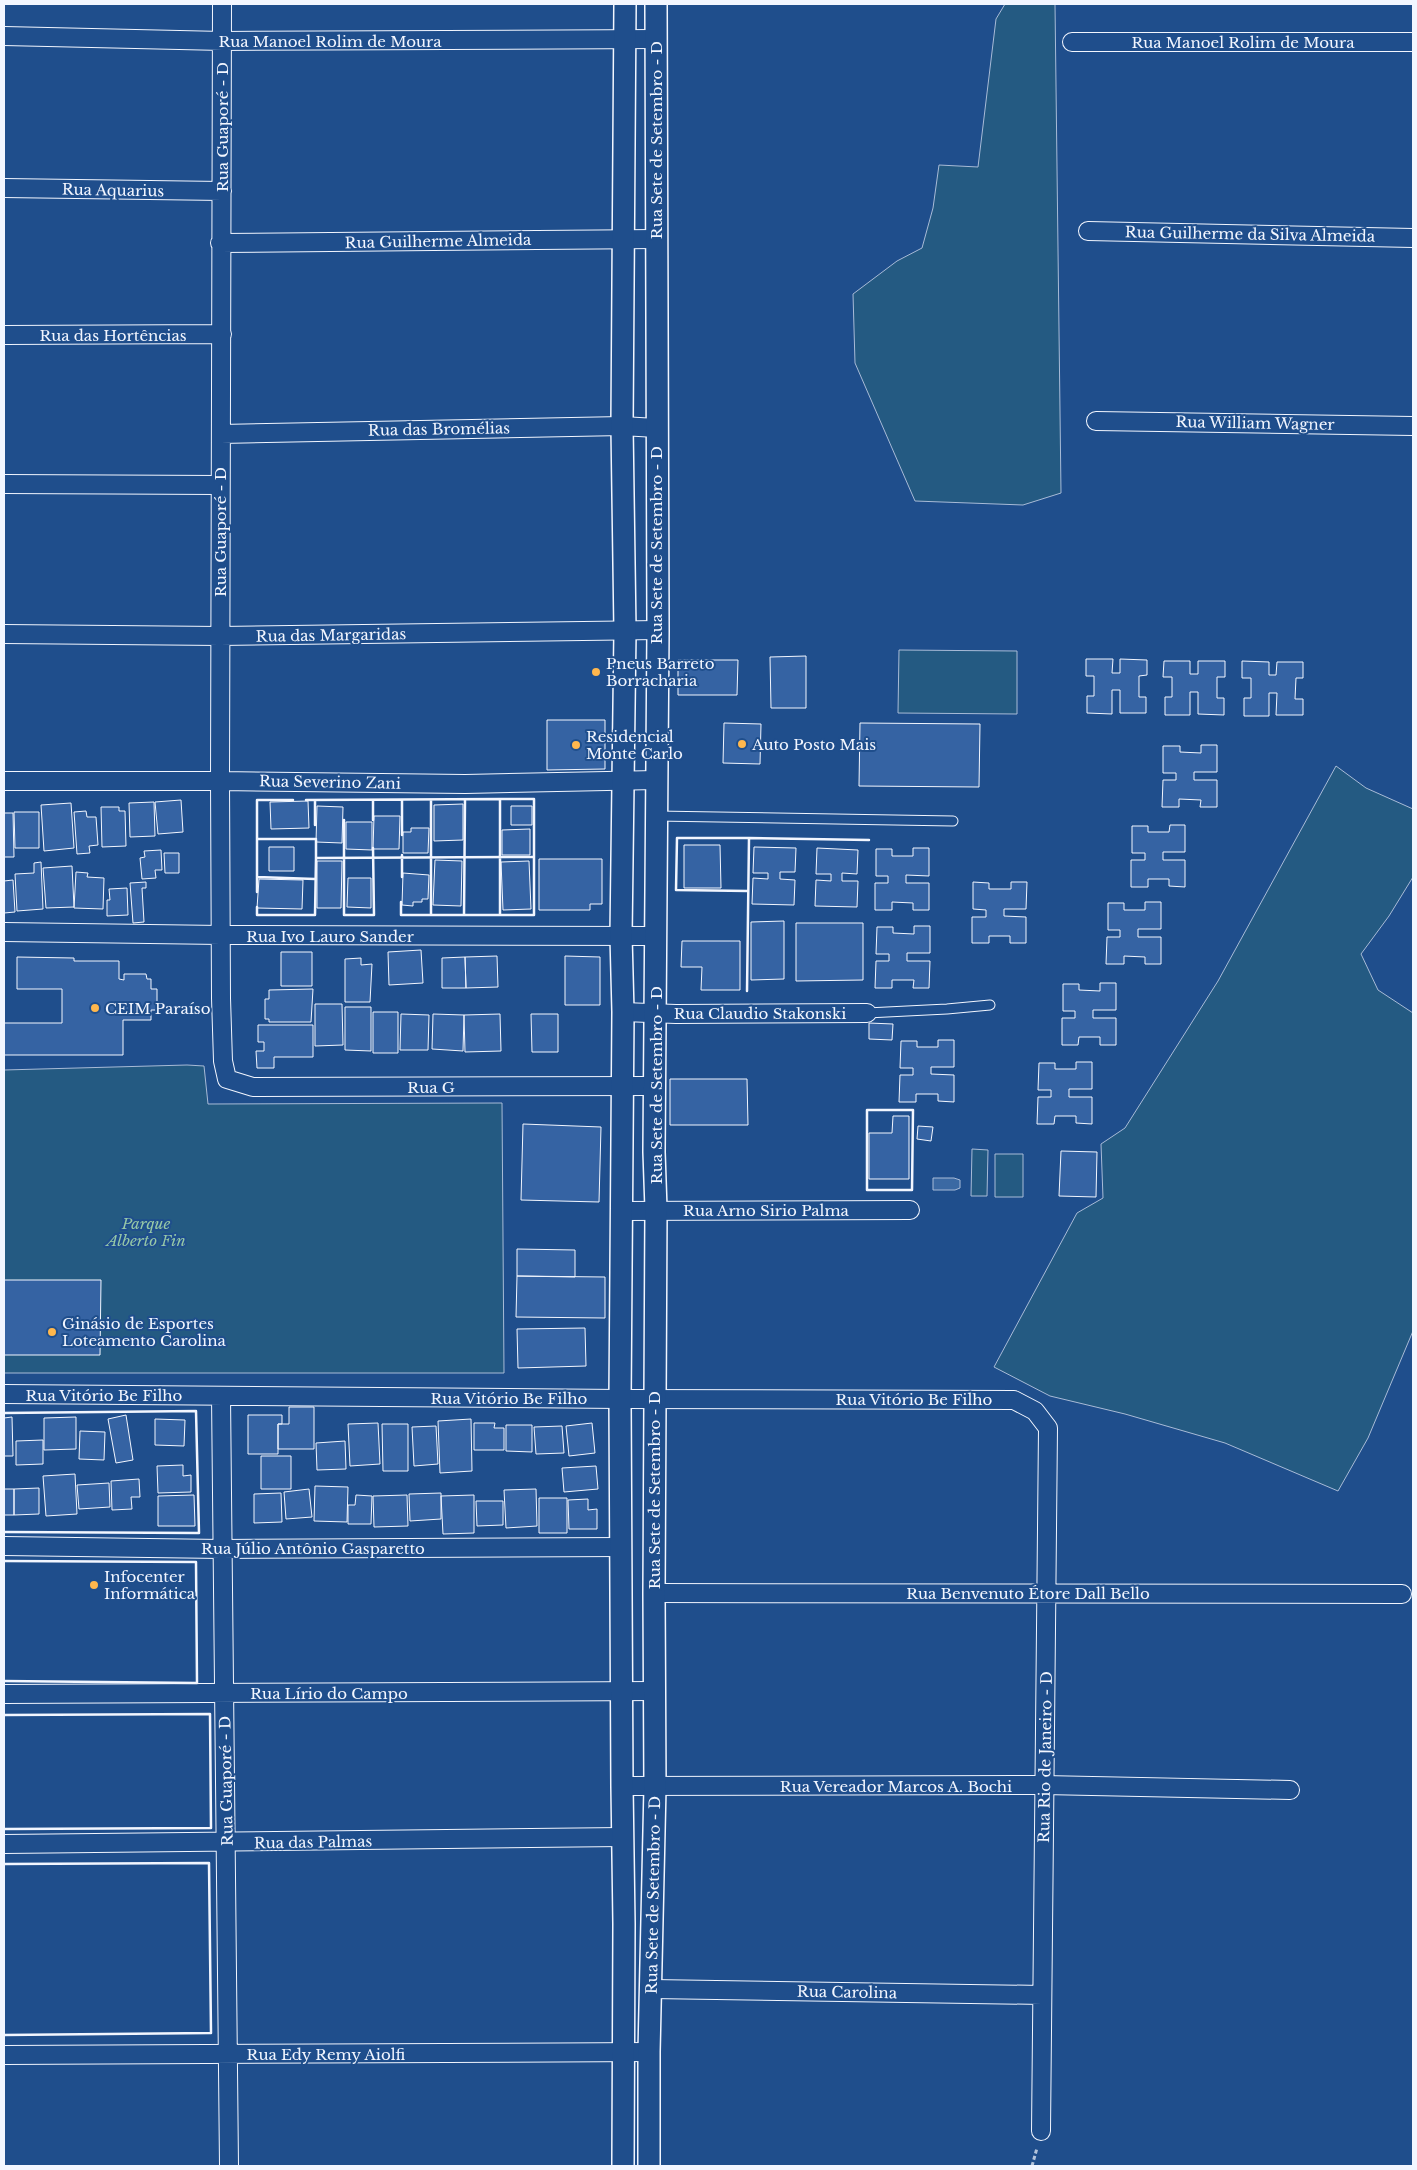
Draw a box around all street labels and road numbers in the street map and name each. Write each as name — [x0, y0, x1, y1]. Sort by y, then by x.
street label: Rua Manoel Rolim de Moura — [218, 32, 442, 51]
street label: Rua Manoel Rolim de Moura — [1131, 33, 1355, 52]
street label: Rua Sete de Setembro - D — [647, 41, 666, 239]
street label: Rua Guaporé - D — [213, 62, 232, 192]
street label: Rua Aquarius — [62, 180, 165, 200]
street label: Rua Guilherme da Silva Almeida — [1125, 222, 1376, 246]
street label: Rua Guilherme Almeida — [345, 230, 532, 252]
street label: Rua das Hortências — [39, 326, 187, 345]
street label: Rua William Wagner — [1175, 412, 1336, 434]
street label: Rua das Bromélias — [368, 418, 510, 440]
street label: Rua Sete de Setembro - D — [647, 446, 666, 644]
street label: Rua Guaporé - D — [211, 467, 230, 597]
street label: Rua das Margaridas — [256, 624, 407, 646]
street label: Rua Severino Zani — [259, 771, 401, 793]
street label: Rua Ivo Lauro Sander — [246, 927, 415, 946]
street label: Rua Sete de Setembro - D — [647, 986, 666, 1184]
street label: Rua Claudio Stakonski — [674, 1004, 846, 1023]
street label: Rua G — [407, 1078, 455, 1097]
street label: Rua Arno Sirio Palma — [683, 1201, 850, 1220]
street label: Rua Vitório Be Filho — [26, 1386, 183, 1405]
street label: Rua Vitório Be Filho — [431, 1389, 588, 1408]
street label: Rua Vitório Be Filho — [836, 1390, 993, 1409]
street label: Rua Sete de Setembro - D — [645, 1391, 664, 1589]
street label: Rua Júlio Antônio Gasparetto — [201, 1539, 425, 1558]
street label: Rua Benvenuto Étore Dall Bello — [906, 1584, 1150, 1603]
street label: Rua Rio de Janeiro - D — [1034, 1671, 1056, 1843]
street label: Rua Lírio do Campo — [250, 1684, 408, 1703]
street label: Rua Guaporé - D — [215, 1716, 237, 1846]
street label: Rua Vereador Marcos A. Bochi — [780, 1777, 1012, 1796]
street label: Rua Sete de Setembro - D — [642, 1796, 664, 1994]
street label: Rua das Palmas — [254, 1831, 373, 1853]
street label: Rua Carolina — [797, 1982, 898, 2002]
street label: Rua Edy Remy Aiolfi — [247, 2045, 406, 2064]

